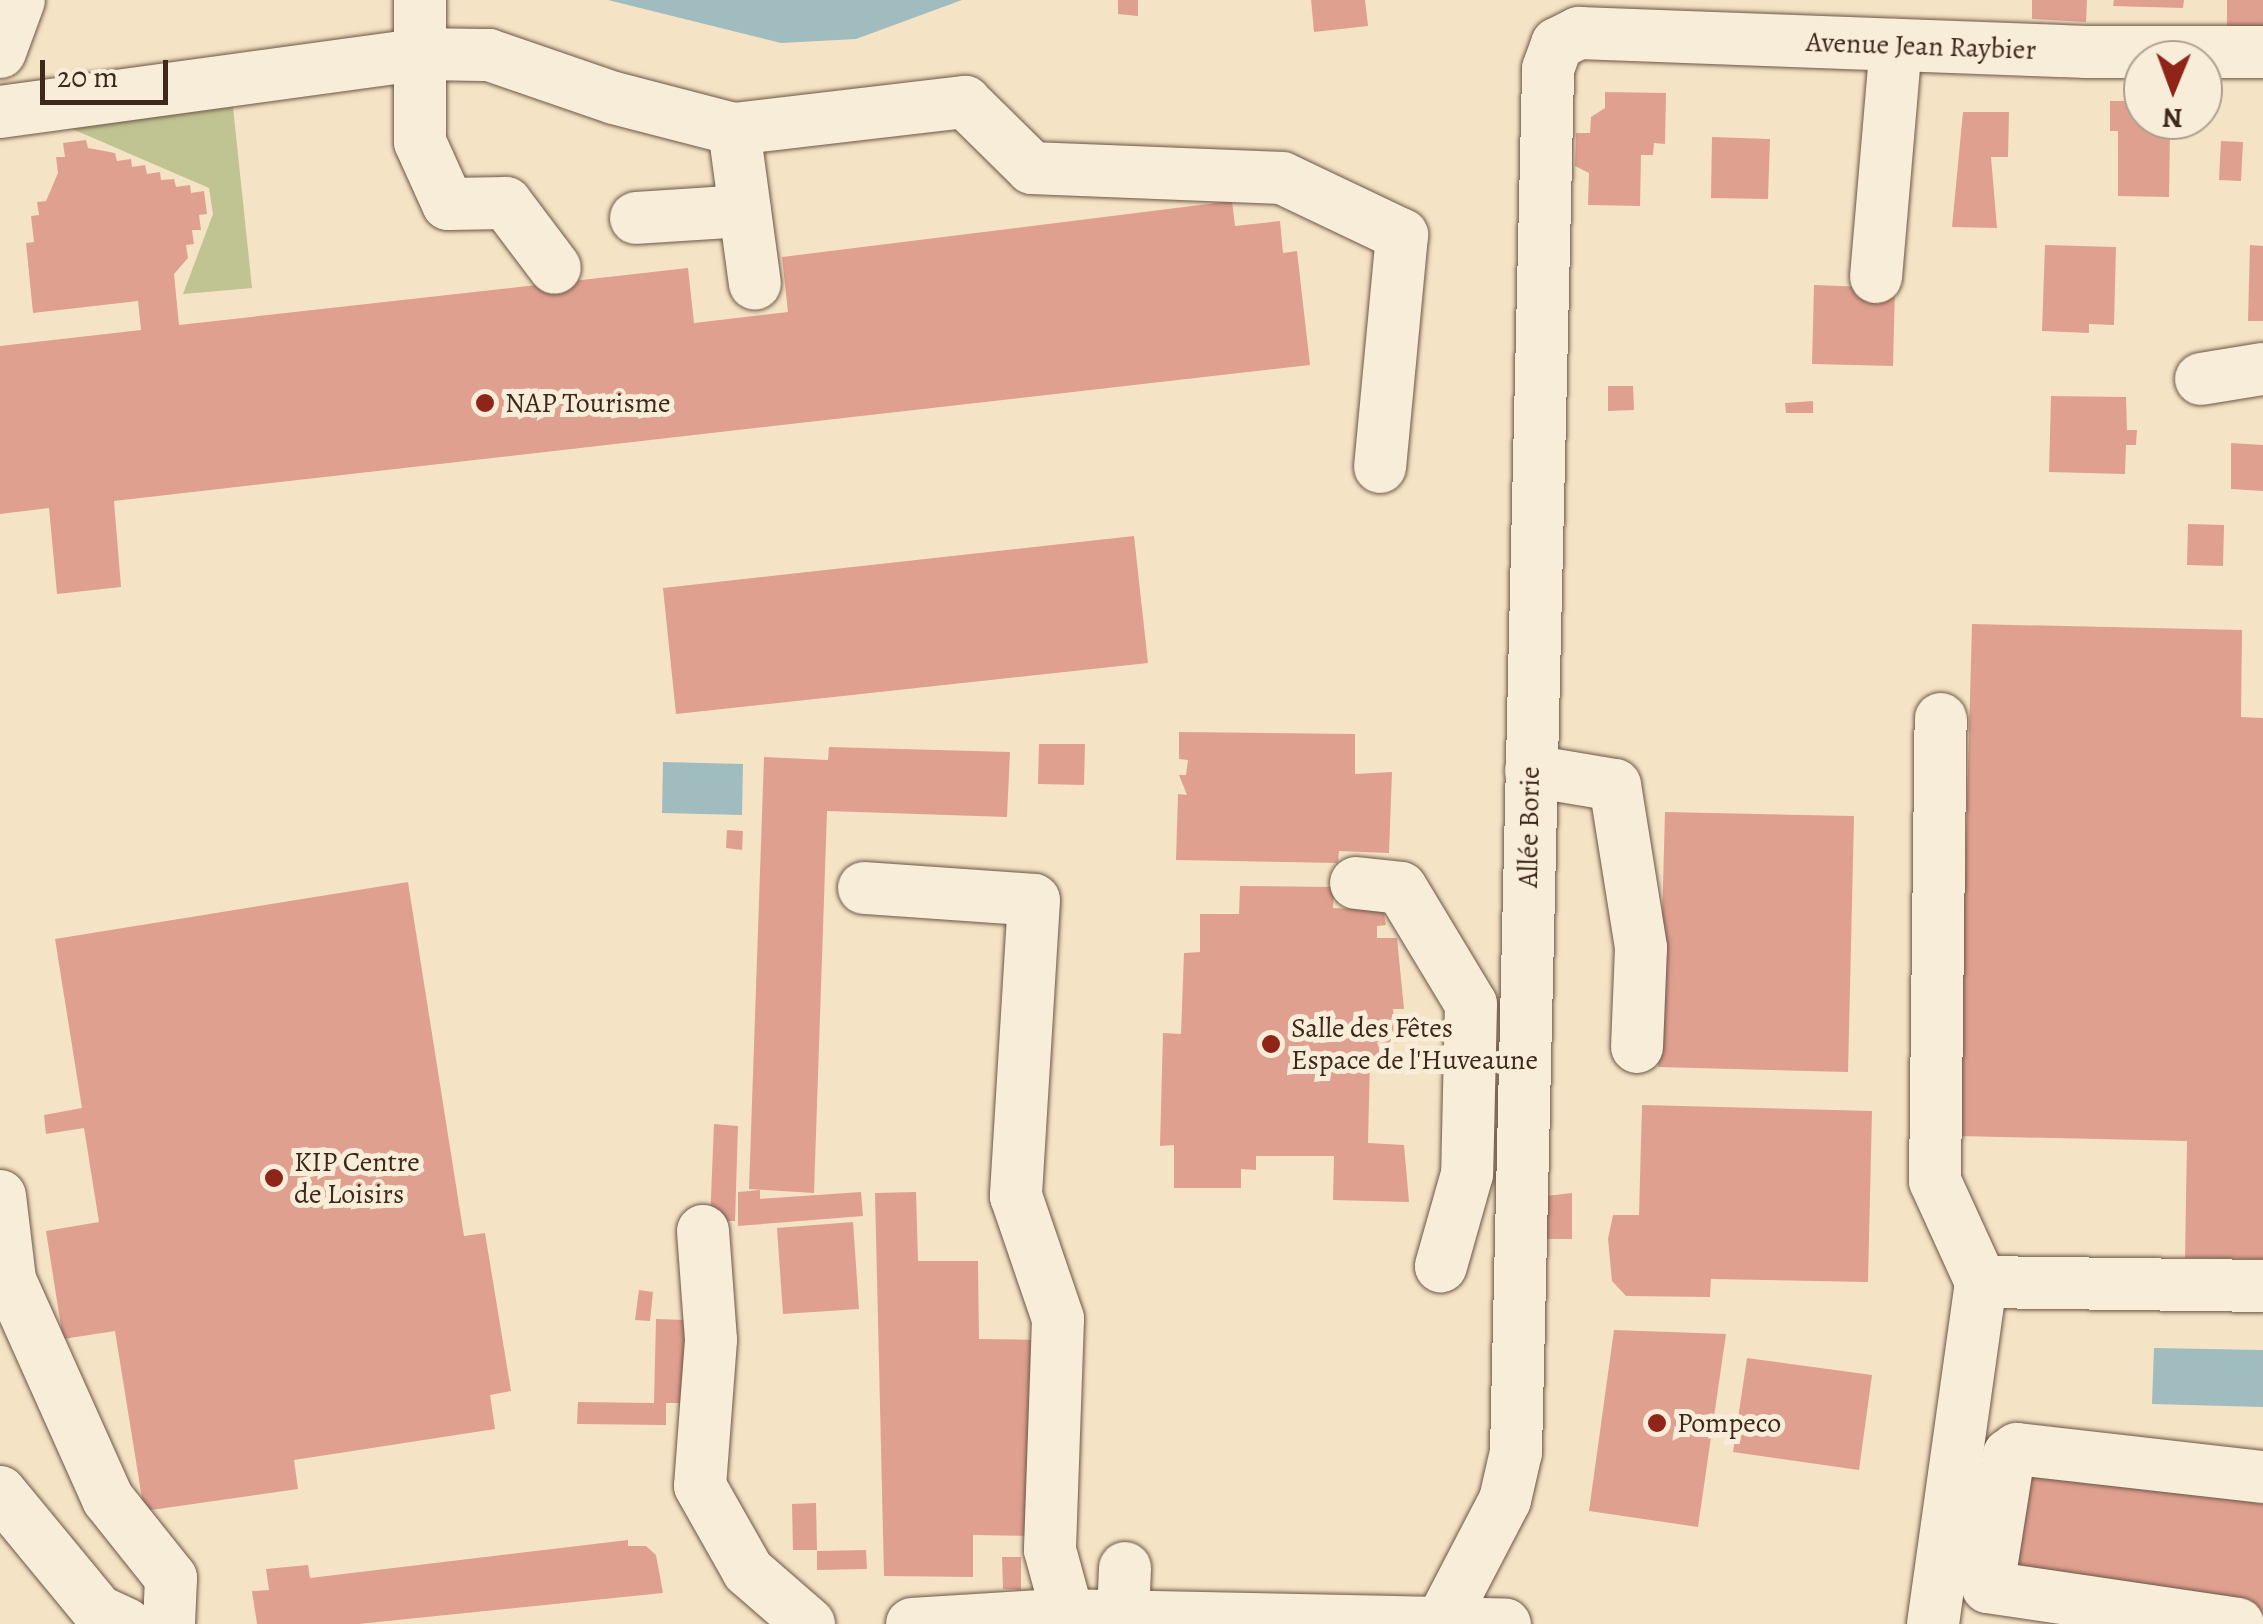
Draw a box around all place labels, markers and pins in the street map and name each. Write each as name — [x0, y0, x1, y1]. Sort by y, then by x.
place label: NAP Tourisme — [505, 386, 671, 420]
marker: NAP Tourisme — [474, 392, 496, 414]
place label: Salle des Fêtes Espace de l'Huveaune — [1291, 1011, 1538, 1077]
marker: Salle des Fêtes Espace de l'Huveaune — [1260, 1033, 1282, 1055]
place label: KIP Centre de Loisirs — [294, 1145, 420, 1211]
marker: KIP Centre de Loisirs — [263, 1167, 285, 1189]
place label: Pompeco — [1677, 1406, 1781, 1440]
marker: Pompeco — [1646, 1412, 1668, 1434]

